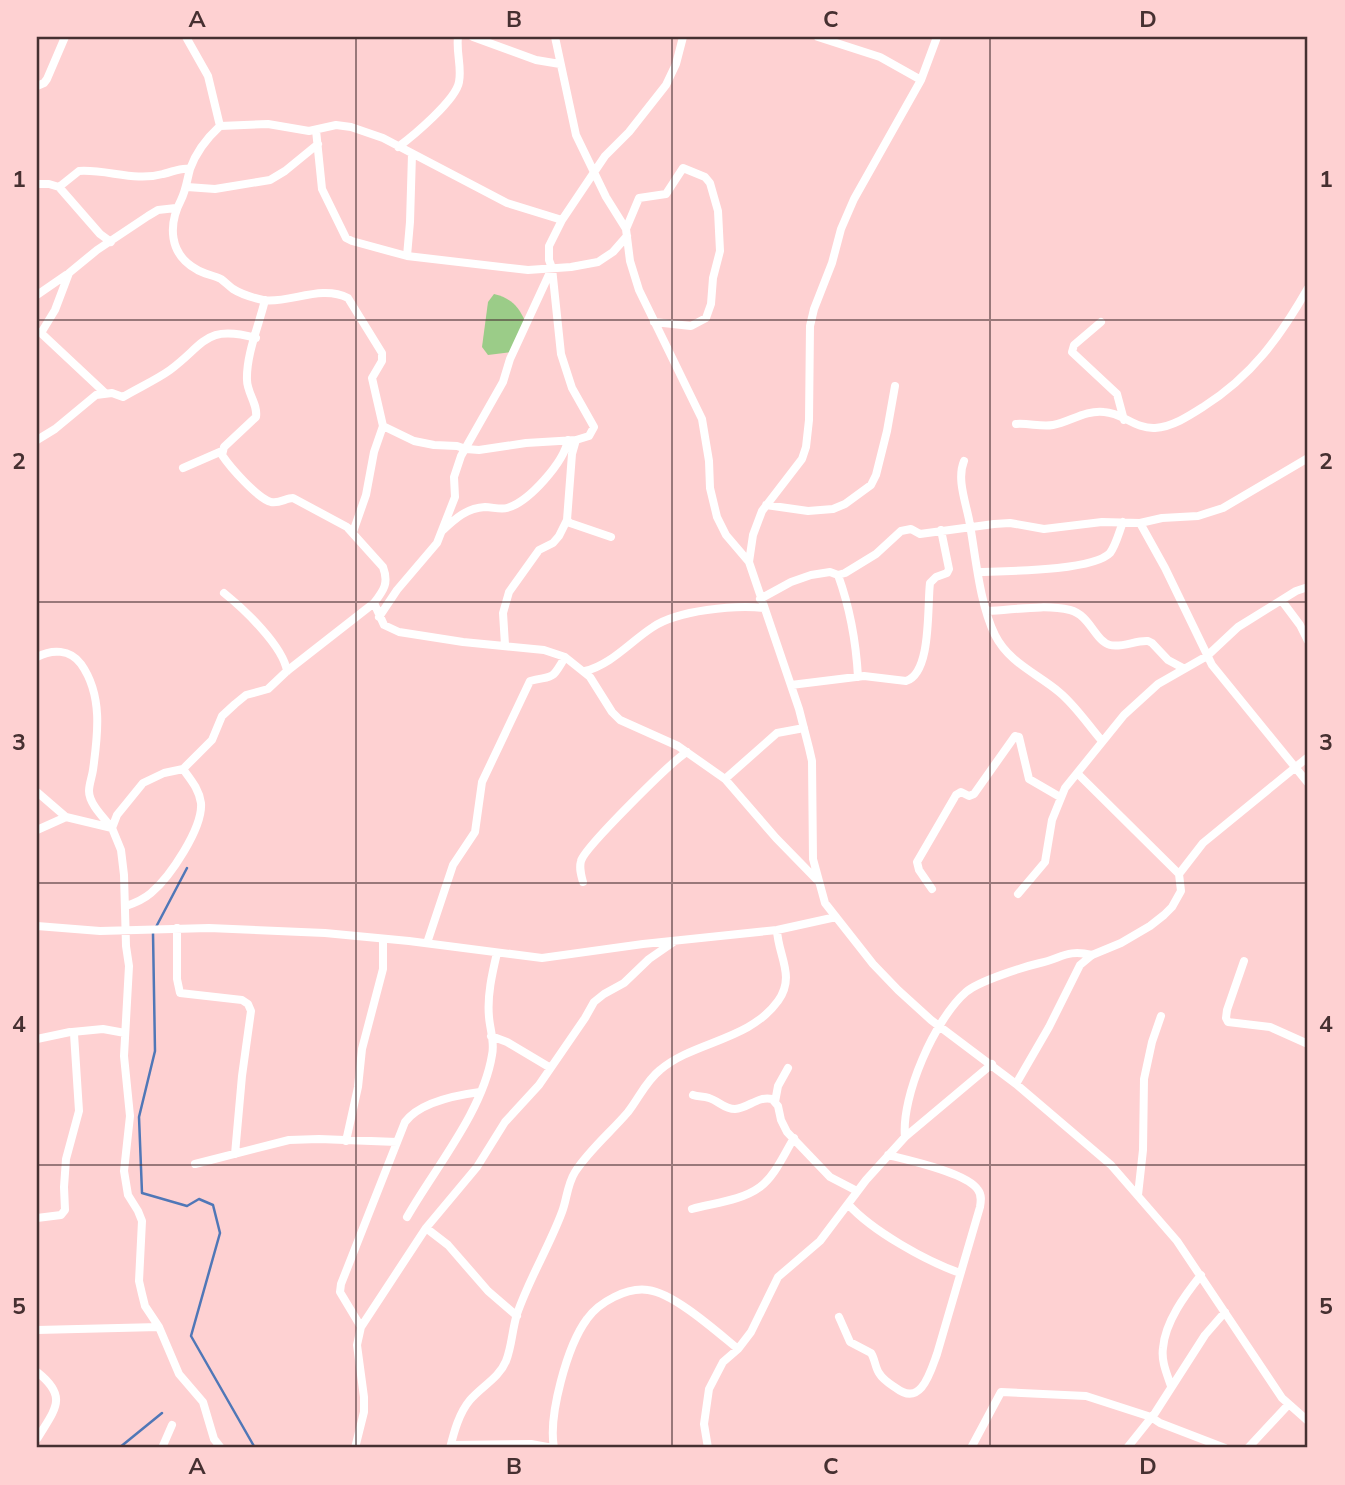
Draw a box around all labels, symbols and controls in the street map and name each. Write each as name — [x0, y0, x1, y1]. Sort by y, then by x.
text: A — [188, 4, 206, 33]
text: B — [506, 4, 522, 33]
text: C — [823, 4, 839, 33]
text: D — [1139, 4, 1157, 33]
text: 1 — [12, 164, 26, 193]
text: 1 — [1319, 164, 1333, 193]
text: 2 — [12, 446, 26, 475]
text: 2 — [1319, 446, 1333, 475]
text: 3 — [12, 727, 26, 756]
text: 3 — [1319, 727, 1333, 756]
text: 4 — [12, 1009, 26, 1038]
text: 4 — [1319, 1009, 1333, 1038]
text: 5 — [12, 1291, 26, 1320]
text: 5 — [1319, 1291, 1333, 1320]
text: A — [188, 1451, 206, 1480]
text: B — [506, 1451, 522, 1480]
text: C — [823, 1451, 839, 1480]
text: D — [1139, 1451, 1157, 1480]

